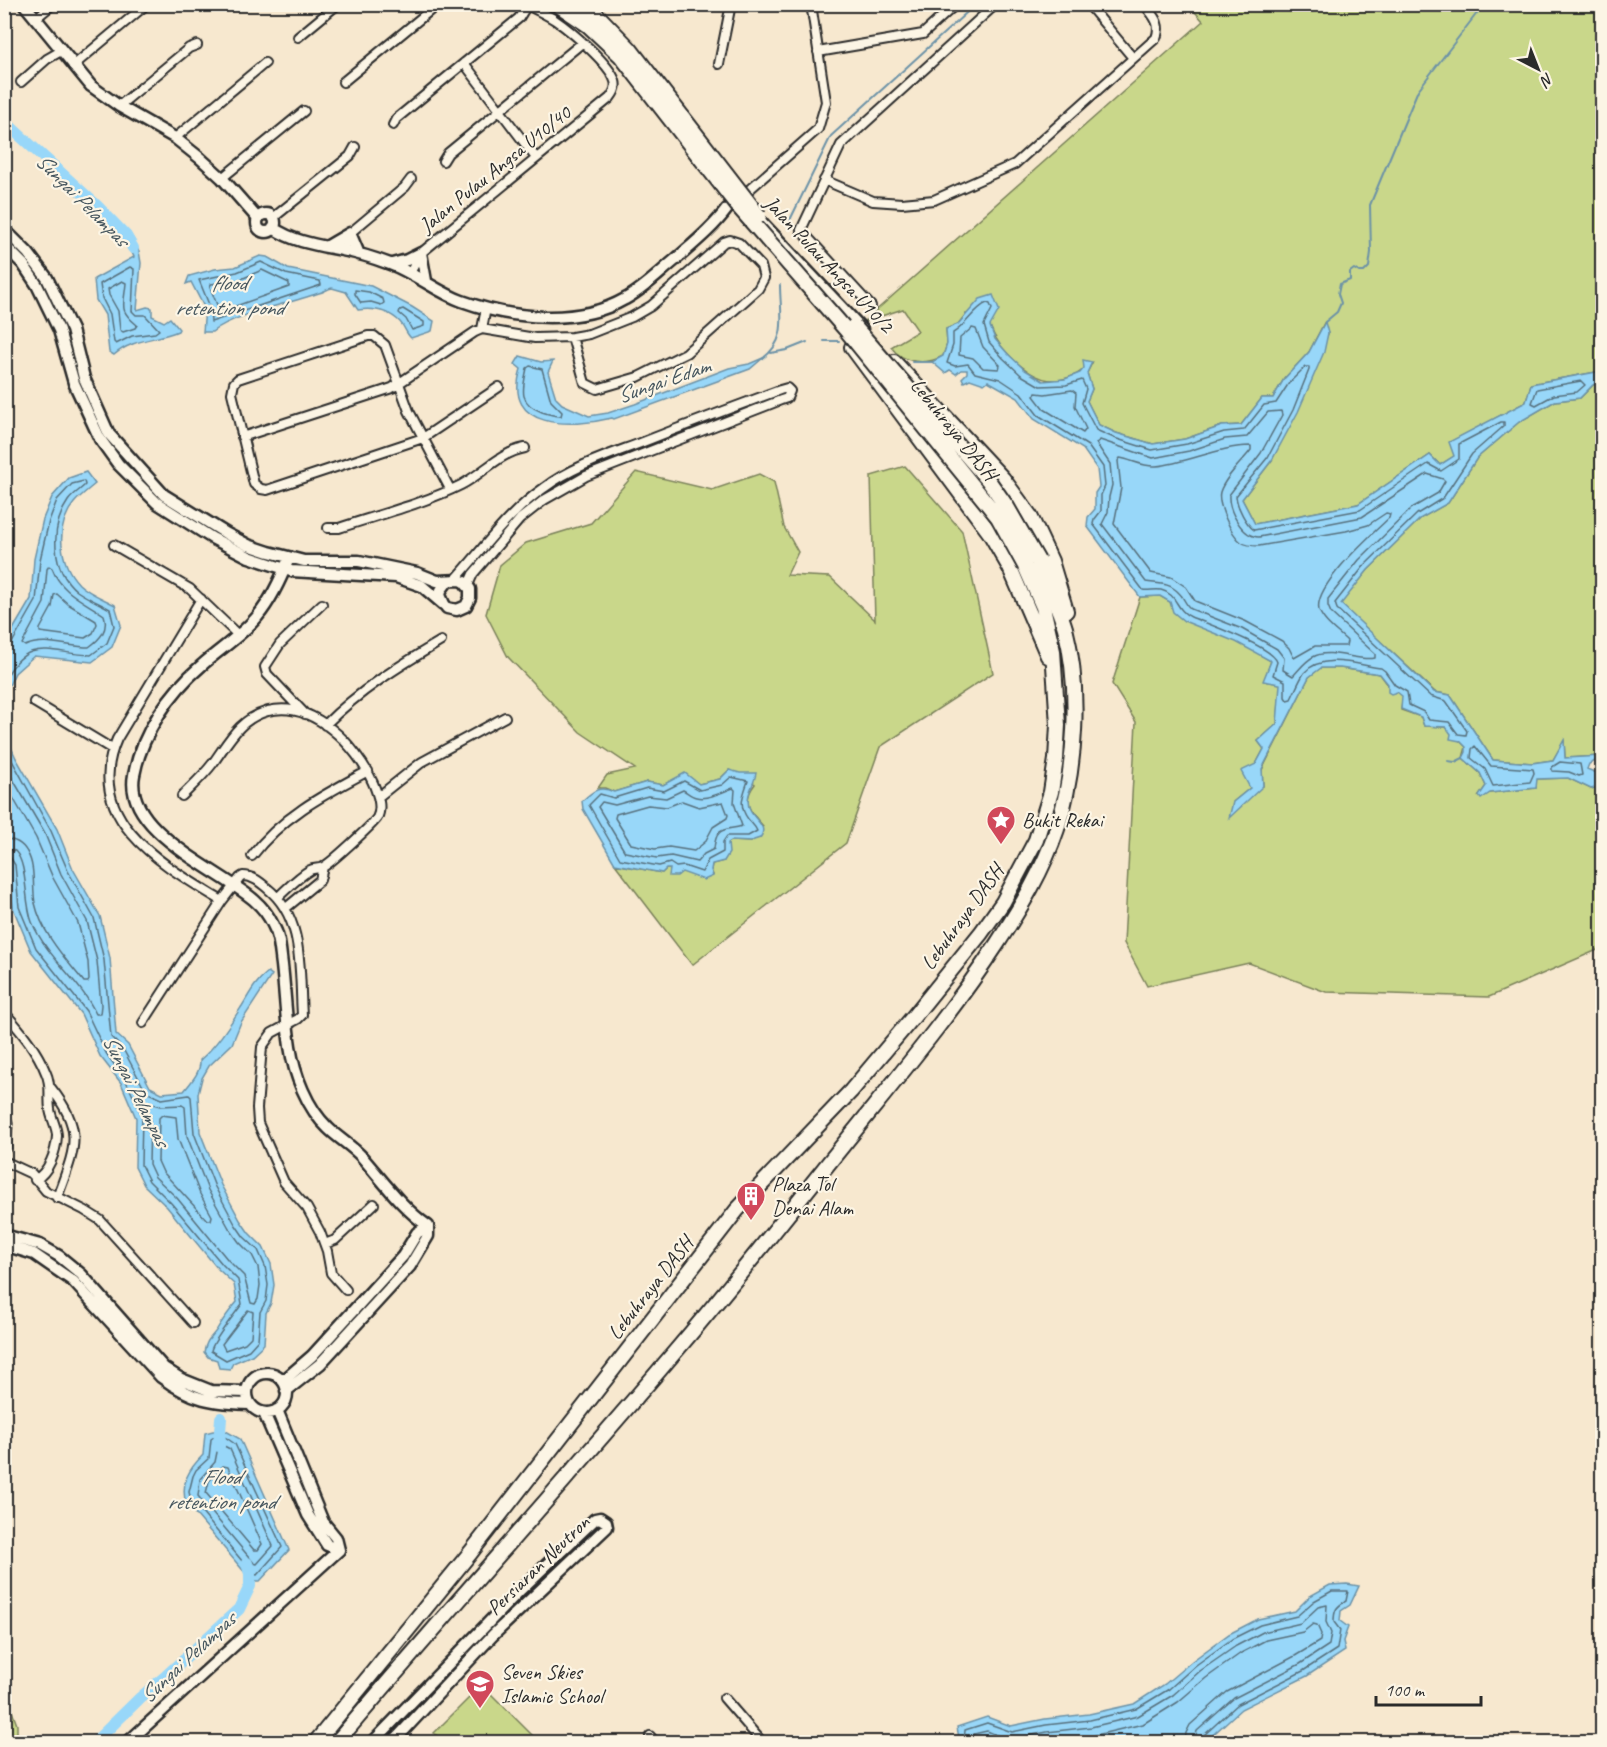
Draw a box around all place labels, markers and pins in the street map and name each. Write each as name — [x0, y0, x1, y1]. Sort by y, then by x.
place icon: Bukit Rekai — [985, 804, 1017, 846]
place label: Bukit Rekai — [1022, 807, 1106, 833]
place label: Plaza Tol Denai Alam — [772, 1171, 854, 1221]
building icon: Plaza Tol Denai Alam — [735, 1180, 767, 1222]
place label: Seven Skies Islamic School — [501, 1659, 606, 1709]
school or university icon: Seven Skies Islamic School — [464, 1668, 496, 1710]

